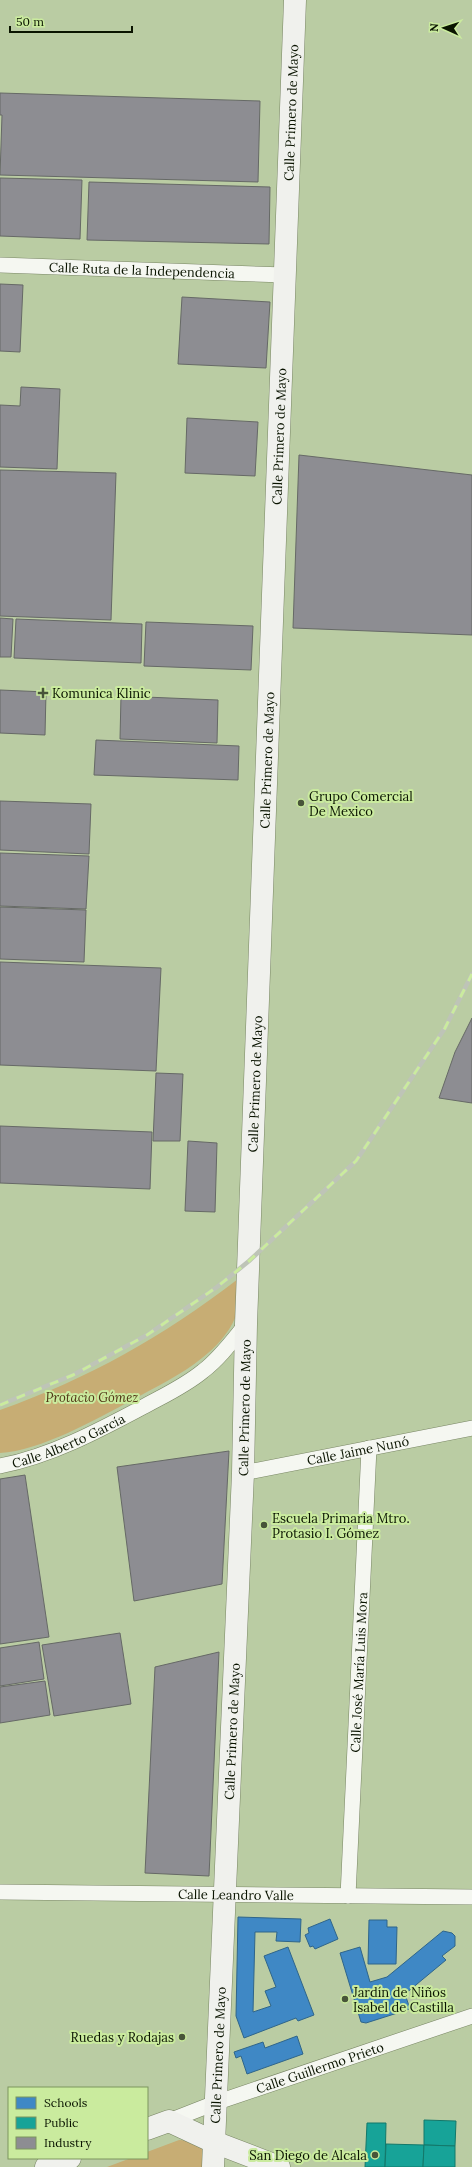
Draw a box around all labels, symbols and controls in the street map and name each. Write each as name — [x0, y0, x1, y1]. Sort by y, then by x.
scale bar — [10, 8, 132, 34]
north arrow — [424, 8, 464, 48]
text: 50 m — [16, 14, 44, 29]
text: N — [427, 22, 441, 32]
street label: Calle Primero de Mayo — [280, 43, 302, 181]
street label: Calle Ruta de la Independencia — [49, 259, 236, 282]
street label: Calle Primero de Mayo — [268, 367, 290, 505]
place label: Komunica Klinic — [52, 685, 151, 702]
marker: Komunica Klinic — [37, 687, 49, 699]
street label: Calle Primero de Mayo — [256, 691, 278, 829]
place label: Grupo Comercial De Mexico — [309, 788, 413, 820]
marker: Grupo Comercial De Mexico — [296, 798, 306, 808]
street label: Calle Primero de Mayo — [244, 1015, 266, 1153]
street label: Calle Primero de Mayo — [235, 1339, 255, 1476]
park label: Protacio Gómez — [45, 1389, 139, 1406]
street label: Calle Alberto García — [10, 1410, 128, 1472]
street label: Calle Jaime Nunó — [305, 1433, 411, 1469]
place label: Escuela Primaria Mtro. Protasio I. Gómez — [272, 1510, 410, 1542]
marker: Escuela Primaria Mtro. Protasio I. Gómez — [259, 1520, 269, 1530]
street label: Calle José María Luis Mora — [347, 1591, 371, 1753]
street label: Calle Primero de Mayo — [221, 1662, 244, 1800]
street label: Calle Leandro Valle — [178, 1886, 294, 1904]
place label: Jardín de Niños Isabel de Castilla — [352, 1984, 454, 2016]
street label: Calle Primero de Mayo — [207, 1986, 230, 2124]
marker: Jardín de Niños Isabel de Castilla — [340, 1994, 350, 2004]
place label: Ruedas y Rodajas — [71, 2029, 174, 2046]
marker: Ruedas y Rodajas — [177, 2032, 187, 2042]
street label: Calle Guillermo Prieto — [254, 2038, 386, 2098]
legend — [8, 2087, 148, 2159]
text: Schools — [44, 2095, 88, 2110]
text: Public — [44, 2115, 78, 2130]
text: Industry — [44, 2135, 92, 2150]
place label: San Diego de Alcala — [249, 2147, 367, 2164]
marker: San Diego de Alcala — [370, 2150, 380, 2160]

